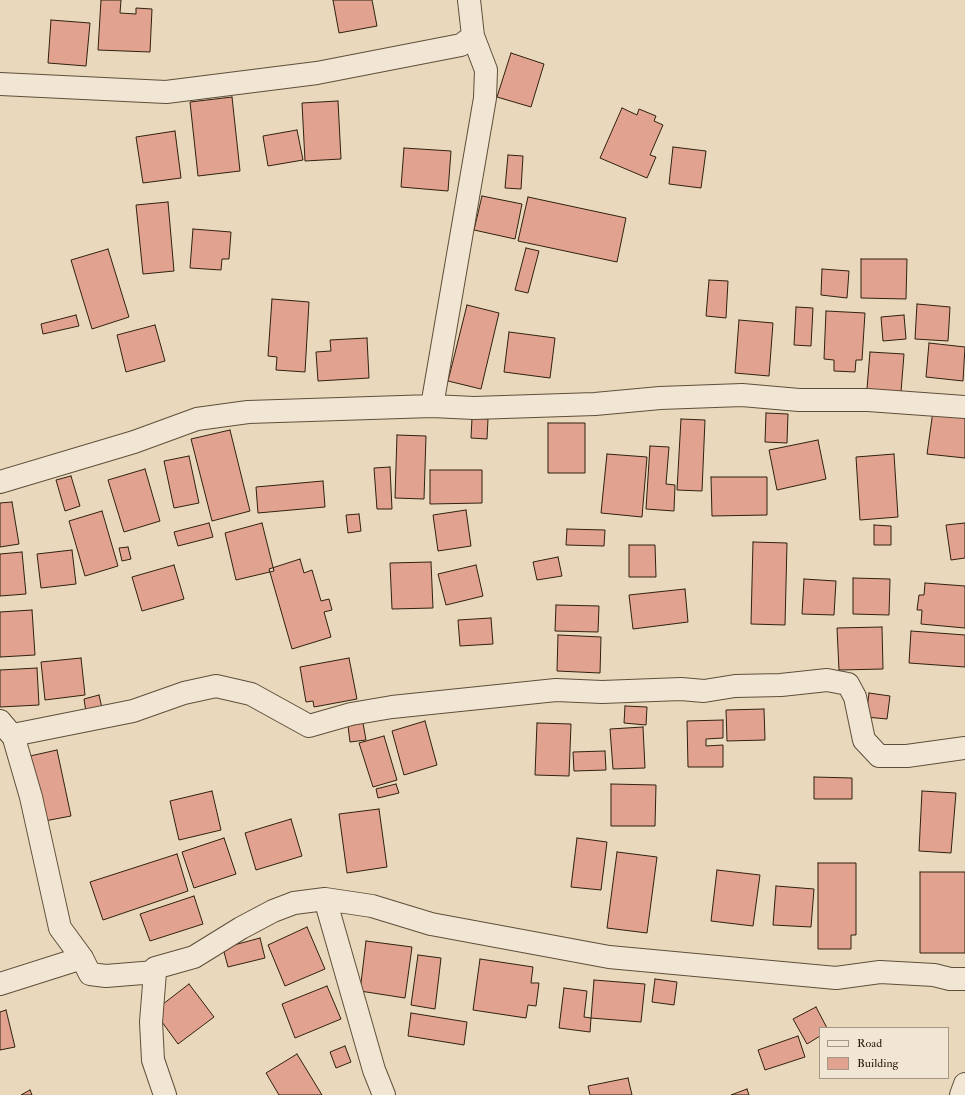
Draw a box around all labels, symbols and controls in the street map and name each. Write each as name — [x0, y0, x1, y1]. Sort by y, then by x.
legend — [819, 1027, 949, 1079]
text: Road — [857, 1036, 882, 1051]
text: Building — [857, 1056, 898, 1071]

